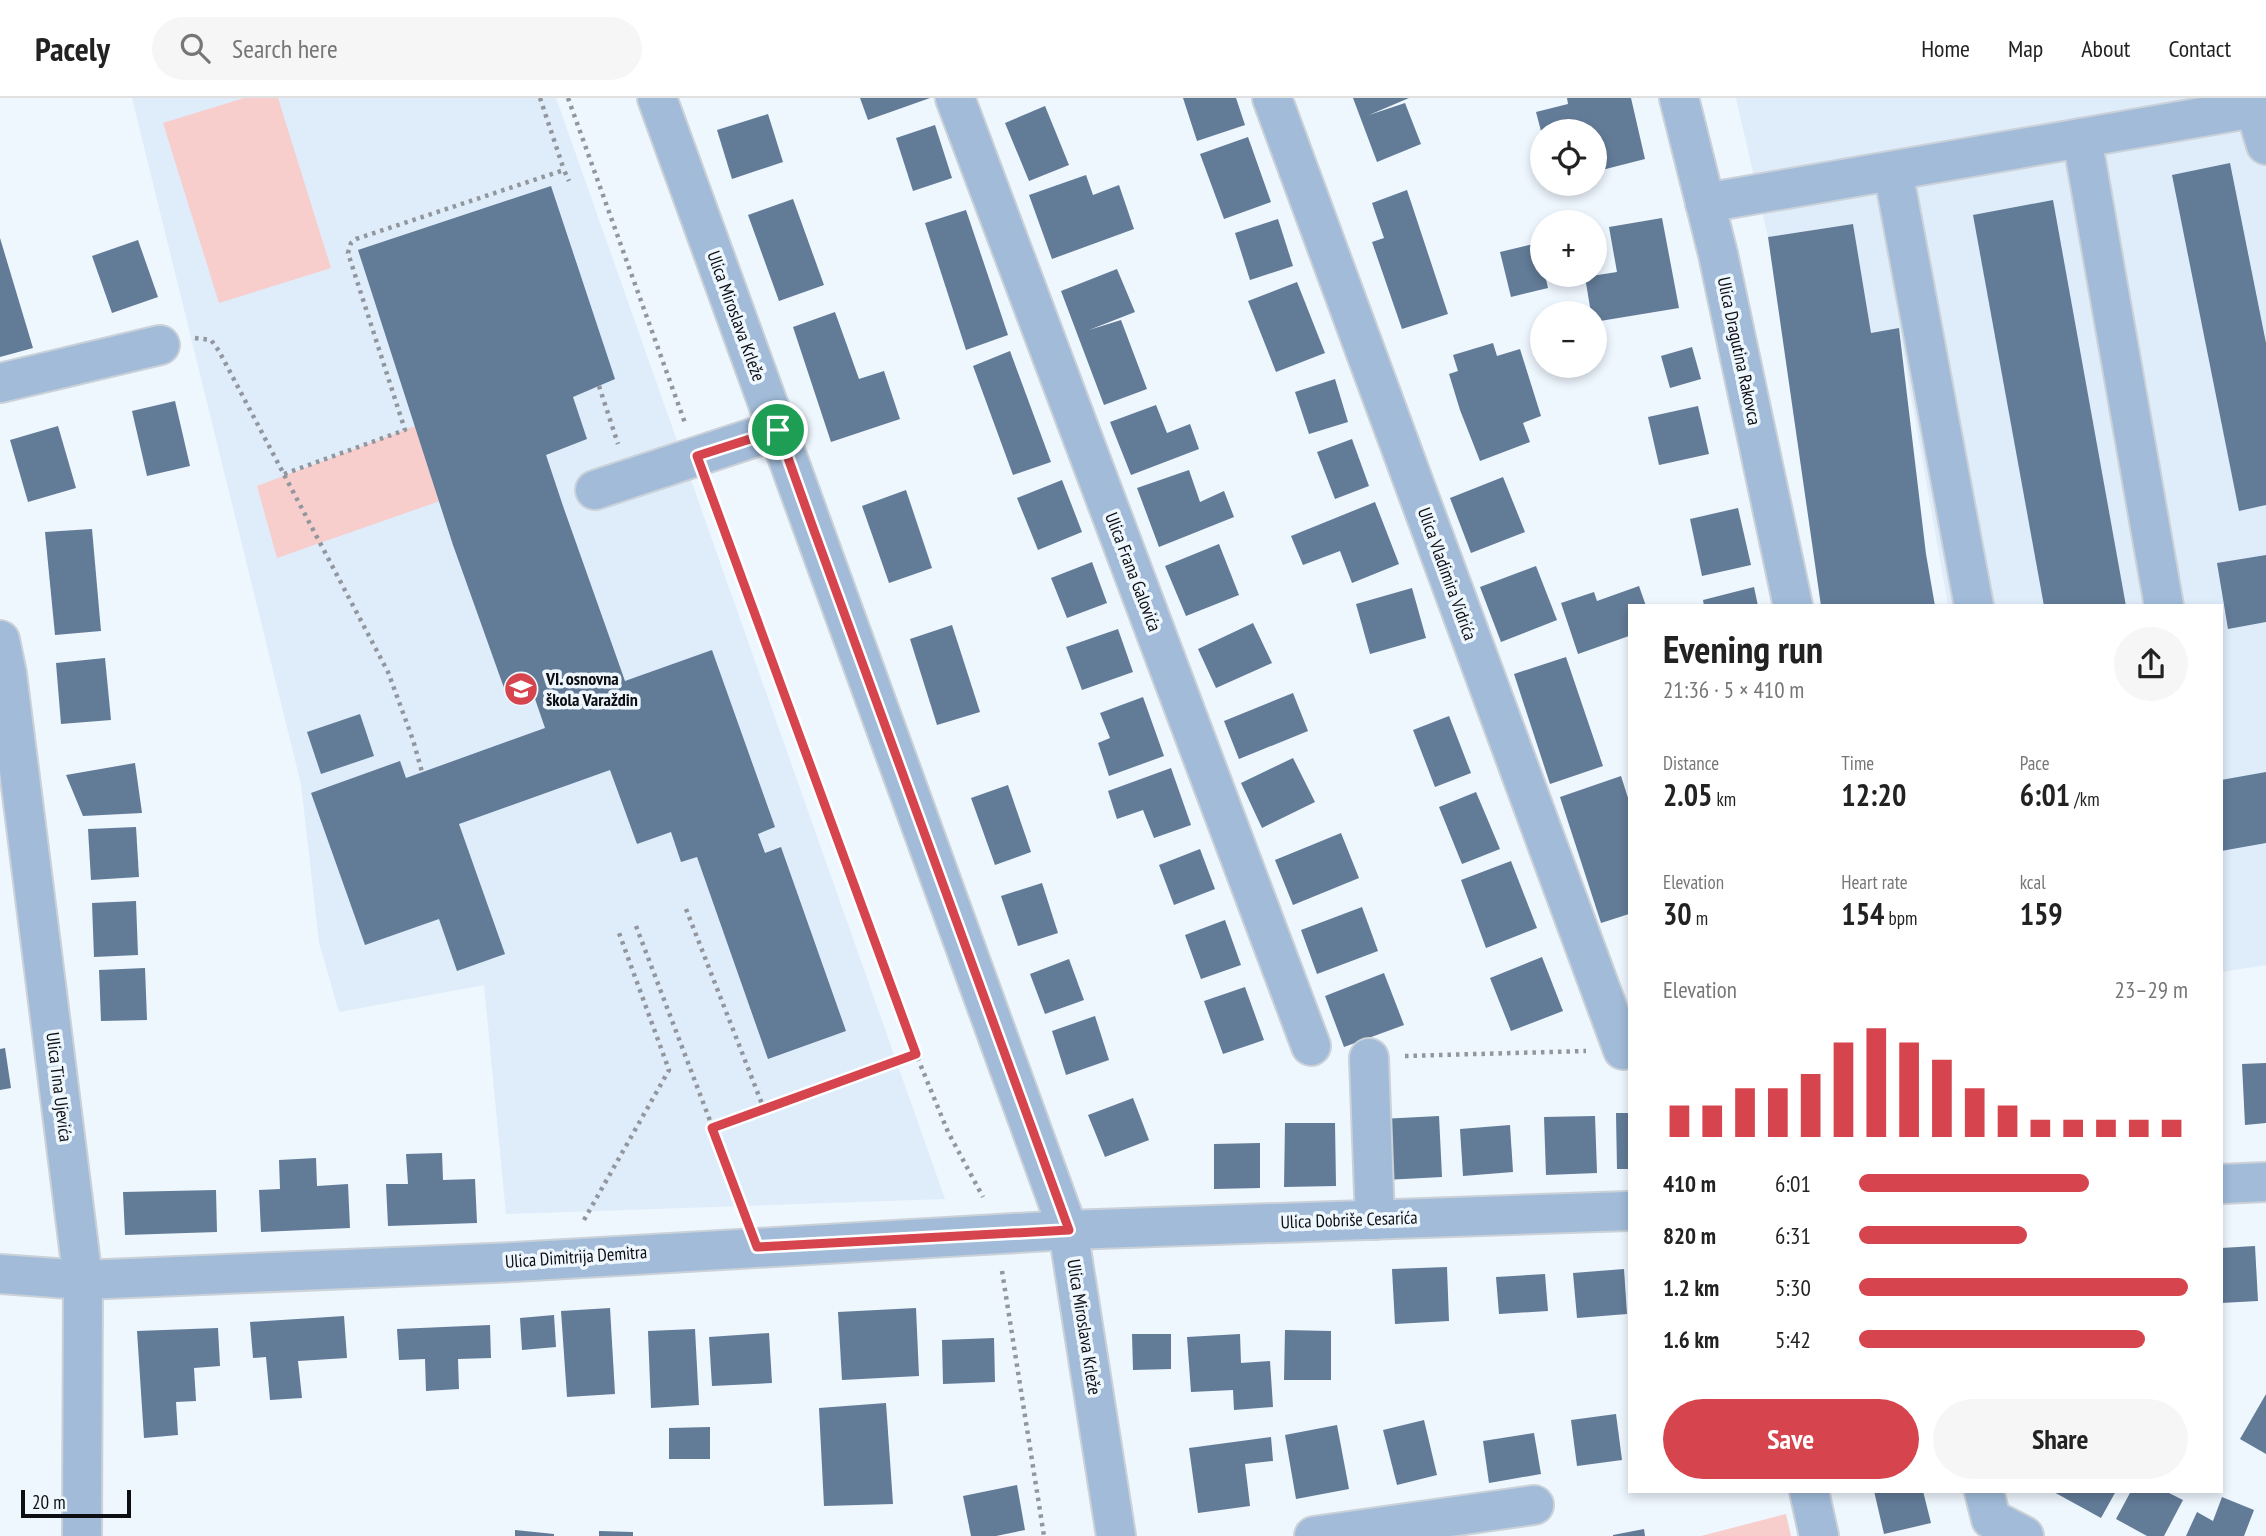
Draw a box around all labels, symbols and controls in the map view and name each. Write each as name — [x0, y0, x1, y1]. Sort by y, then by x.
search box — [152, 17, 642, 80]
text: Pacely — [35, 27, 110, 70]
icon: search — [176, 29, 214, 67]
text: Search here — [232, 32, 338, 65]
text: Home — [1921, 33, 1970, 64]
text: Map — [2008, 33, 2043, 64]
text: About — [2081, 33, 2130, 64]
text: Contact — [2168, 33, 2231, 64]
map controls — [1530, 119, 1607, 378]
button: locate — [1530, 119, 1607, 196]
button: + — [1530, 210, 1607, 287]
street label: Ulica Miroslava Krleže — [702, 247, 771, 384]
street label: Ulica Dragutina Rakovca — [1713, 275, 1766, 427]
button: − — [1530, 301, 1607, 378]
pin — [748, 400, 808, 460]
icon: arrive — [759, 411, 797, 449]
street label: Ulica Vladimira Vidrića — [1413, 504, 1482, 643]
street label: Ulica Frana Galovića — [1100, 509, 1167, 635]
text: Evening run — [1663, 624, 1823, 673]
button: share — [2114, 627, 2188, 701]
place label: VI. osnovna škola Varaždin — [545, 667, 638, 711]
school or university icon: VI. osnovna škola Varaždin — [502, 670, 540, 708]
text: 21:36 · 5 × 410 m — [1663, 675, 1804, 704]
text: Distance — [1663, 751, 1719, 775]
text: Time — [1841, 751, 1874, 775]
text: Pace — [2020, 751, 2050, 775]
text: 2.05 — [1663, 775, 1712, 814]
text: 12:20 — [1841, 775, 1906, 814]
text: 6:01 — [2020, 775, 2070, 814]
text: km — [1712, 787, 1736, 811]
text: /km — [2070, 787, 2100, 811]
text: Elevation — [1663, 870, 1724, 894]
text: Heart rate — [1841, 870, 1908, 894]
text: kcal — [2020, 870, 2046, 894]
text: 30 — [1663, 894, 1692, 933]
text: 154 — [1841, 894, 1884, 933]
text: 159 — [2020, 894, 2063, 933]
text: m — [1692, 906, 1708, 930]
text: bpm — [1884, 906, 1917, 930]
text: Elevation — [1663, 975, 1737, 1004]
text: 23–29 m — [2115, 975, 2188, 1004]
street label: Ulica Tina Ujevića — [41, 1031, 78, 1143]
text: 410 m — [1663, 1169, 1716, 1198]
text: 6:01 — [1775, 1169, 1811, 1198]
street label: Ulica Dobriše Cesarića — [1280, 1206, 1418, 1233]
text: 820 m — [1663, 1221, 1716, 1250]
text: 6:31 — [1775, 1221, 1811, 1250]
street label: Ulica Dimitrija Demitra — [504, 1240, 648, 1273]
street label: Ulica Miroslava Krleže — [1062, 1257, 1107, 1396]
text: 1.2 km — [1663, 1273, 1719, 1302]
text: 5:30 — [1775, 1273, 1811, 1302]
text: 1.6 km — [1663, 1325, 1719, 1354]
text: 5:42 — [1775, 1325, 1811, 1354]
button: Save — [1663, 1399, 1919, 1479]
button: Share — [1933, 1399, 2188, 1479]
scale bar — [21, 1487, 131, 1519]
text: 20 m — [32, 1490, 66, 1514]

